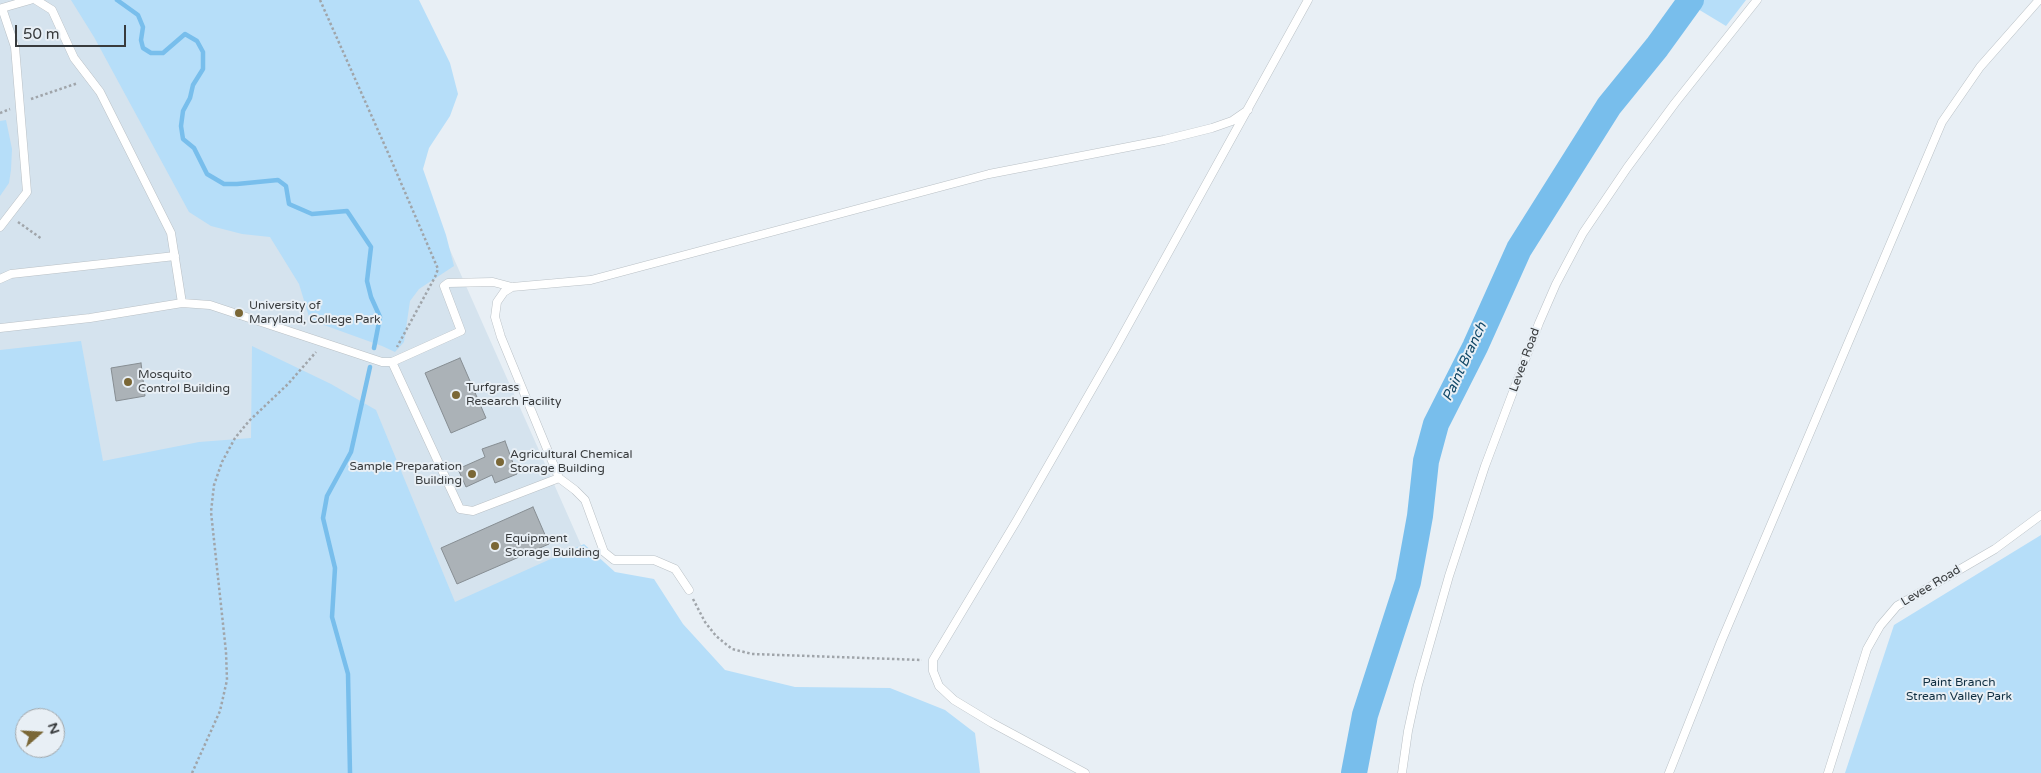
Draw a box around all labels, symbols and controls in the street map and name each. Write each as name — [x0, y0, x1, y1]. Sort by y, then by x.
scale bar — [18, 15, 129, 47]
text: 50 m — [23, 25, 60, 43]
place label: University of Maryland, College Park — [249, 299, 381, 327]
marker: University of Maryland, College Park — [233, 307, 245, 319]
water label: Paint Branch — [1439, 320, 1491, 404]
street label: Levee Road — [1507, 326, 1543, 394]
place label: Mosquito Control Building — [138, 368, 230, 396]
marker: Mosquito Control Building — [122, 376, 134, 388]
place label: Turfgrass Research Facility — [466, 381, 561, 409]
marker: Turfgrass Research Facility — [450, 389, 462, 401]
place label: Agricultural Chemical Storage Building — [510, 448, 633, 476]
marker: Agricultural Chemical Storage Building — [494, 456, 506, 468]
place label: Sample Preparation Building — [350, 460, 462, 488]
marker: Sample Preparation Building — [466, 468, 478, 480]
place label: Equipment Storage Building — [505, 532, 600, 560]
marker: Equipment Storage Building — [489, 540, 501, 552]
street label: Levee Road — [1899, 563, 1963, 609]
park label: Paint Branch Stream Valley Park — [1906, 676, 2012, 704]
north arrow — [15, 708, 65, 758]
text: N — [44, 720, 64, 736]

